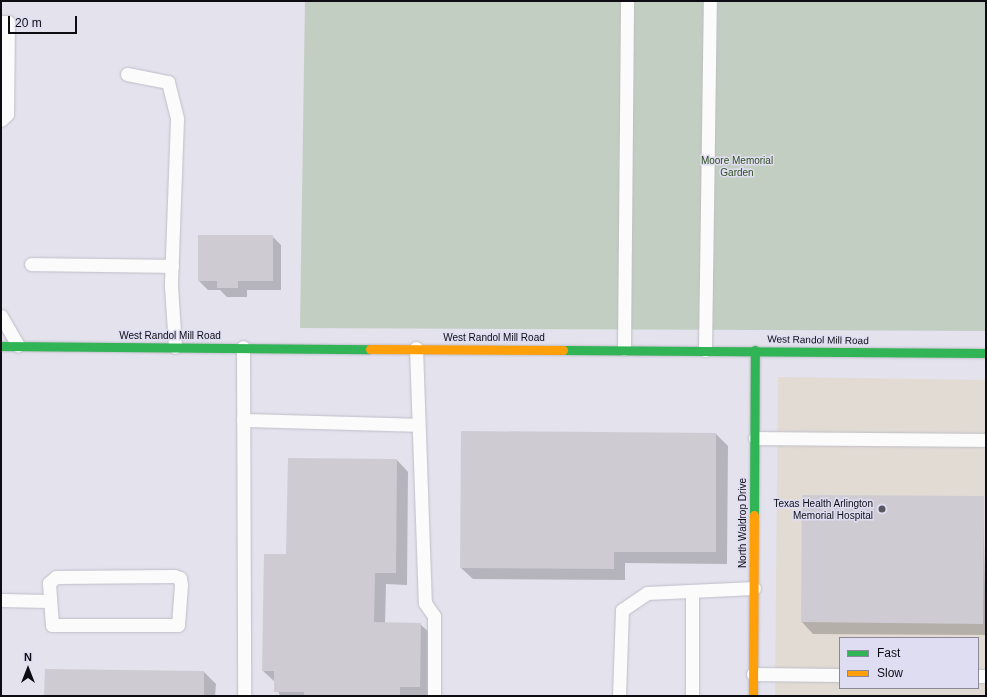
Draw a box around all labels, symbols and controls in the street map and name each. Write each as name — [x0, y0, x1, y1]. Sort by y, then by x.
scale bar — [10, 8, 79, 34]
text: 20 m — [15, 16, 42, 30]
park label: Moore Memorial Garden — [701, 154, 773, 178]
street label: West Randol Mill Road — [119, 330, 221, 342]
street label: West Randol Mill Road — [443, 332, 545, 344]
street label: West Randol Mill Road — [767, 333, 869, 347]
street label: North Waldrop Drive — [737, 478, 749, 568]
place label: Texas Health Arlington Memorial Hospital — [773, 497, 873, 520]
marker: Texas Health Arlington Memorial Hospital — [876, 503, 888, 515]
legend — [839, 637, 979, 689]
text: Fast — [877, 646, 900, 660]
north arrow — [8, 649, 48, 689]
text: N — [24, 651, 32, 663]
text: Slow — [877, 666, 903, 680]

